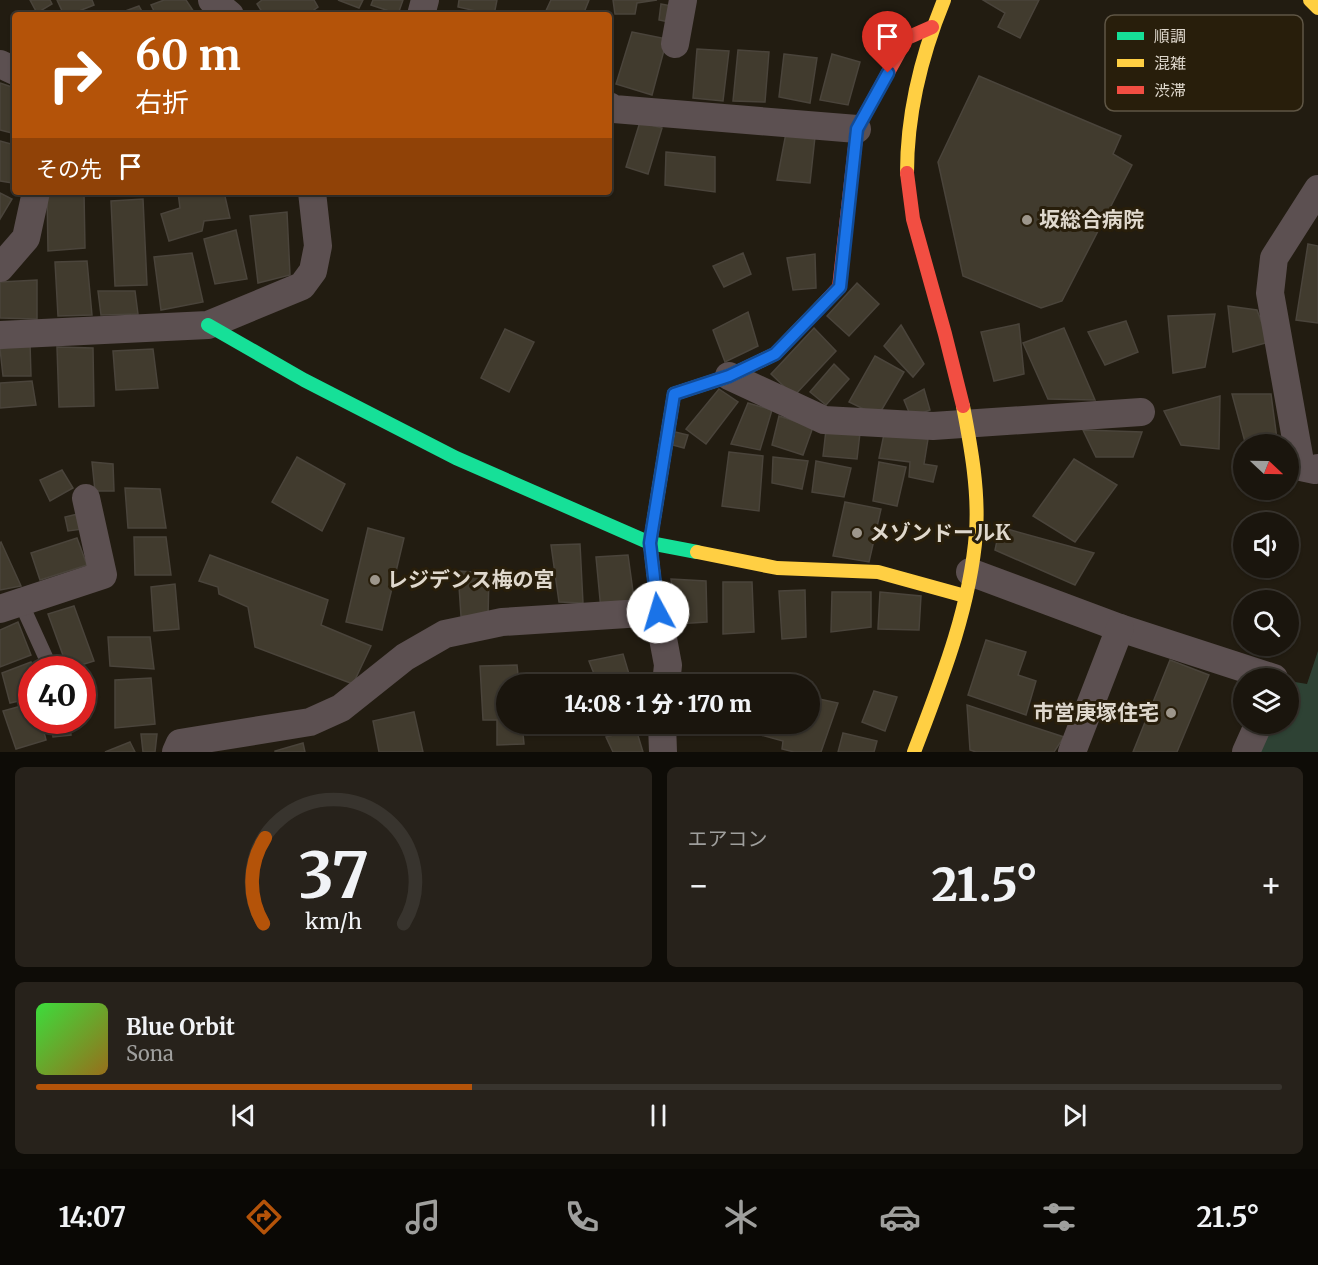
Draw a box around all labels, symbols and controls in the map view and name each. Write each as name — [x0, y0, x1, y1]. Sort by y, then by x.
pin — [862, 11, 913, 73]
legend — [1105, 15, 1303, 111]
icon: arrive — [871, 20, 904, 53]
text: 順調 — [1154, 26, 1186, 46]
text: 60 m — [135, 29, 241, 81]
icon: right — [36, 36, 114, 114]
text: 混雑 — [1154, 53, 1186, 73]
text: 渋滞 — [1154, 80, 1186, 100]
text: 右折 — [135, 85, 189, 119]
icon: arrive — [114, 150, 147, 183]
text: その先 — [36, 155, 102, 183]
place label: 坂総合病院 — [1039, 206, 1144, 233]
marker: 坂総合病院 — [1020, 213, 1034, 227]
north arrow — [1233, 434, 1299, 500]
map controls — [1233, 434, 1299, 734]
button: sound — [1233, 512, 1299, 578]
place label: メゾンドールK — [869, 519, 1011, 546]
marker: メゾンドールK — [850, 526, 864, 540]
place label: レジデンス梅の宮 — [387, 566, 555, 593]
marker: レジデンス梅の宮 — [368, 573, 382, 587]
position arrow — [626, 580, 690, 644]
button: search — [1233, 590, 1299, 656]
speed limit sign: 40 — [18, 656, 96, 734]
button: layers — [1233, 668, 1299, 734]
text: 14:08 · 1 分 · 170 m — [565, 690, 751, 718]
place label: 市営庚塚住宅 — [1033, 699, 1159, 726]
marker: 市営庚塚住宅 — [1164, 706, 1178, 720]
text: エアコン — [688, 826, 768, 851]
text: 37 — [298, 837, 369, 915]
text: 21.5° — [932, 857, 1038, 913]
text: − — [688, 865, 710, 906]
text: + — [1260, 865, 1282, 906]
text: km/h — [305, 908, 362, 935]
text: Blue Orbit — [126, 1013, 235, 1041]
text: Sona — [126, 1041, 174, 1066]
icon: previous — [227, 1099, 260, 1132]
icon: pause — [642, 1099, 675, 1132]
icon: next — [1058, 1099, 1091, 1132]
icon: directions — [243, 1196, 285, 1238]
icon: music — [402, 1196, 444, 1238]
icon: phone — [561, 1196, 603, 1238]
icon: climate — [720, 1196, 762, 1238]
icon: car — [879, 1196, 921, 1238]
icon: filters — [1038, 1196, 1080, 1238]
text: 14:07 — [58, 1200, 126, 1234]
text: 21.5° — [1197, 1200, 1260, 1234]

